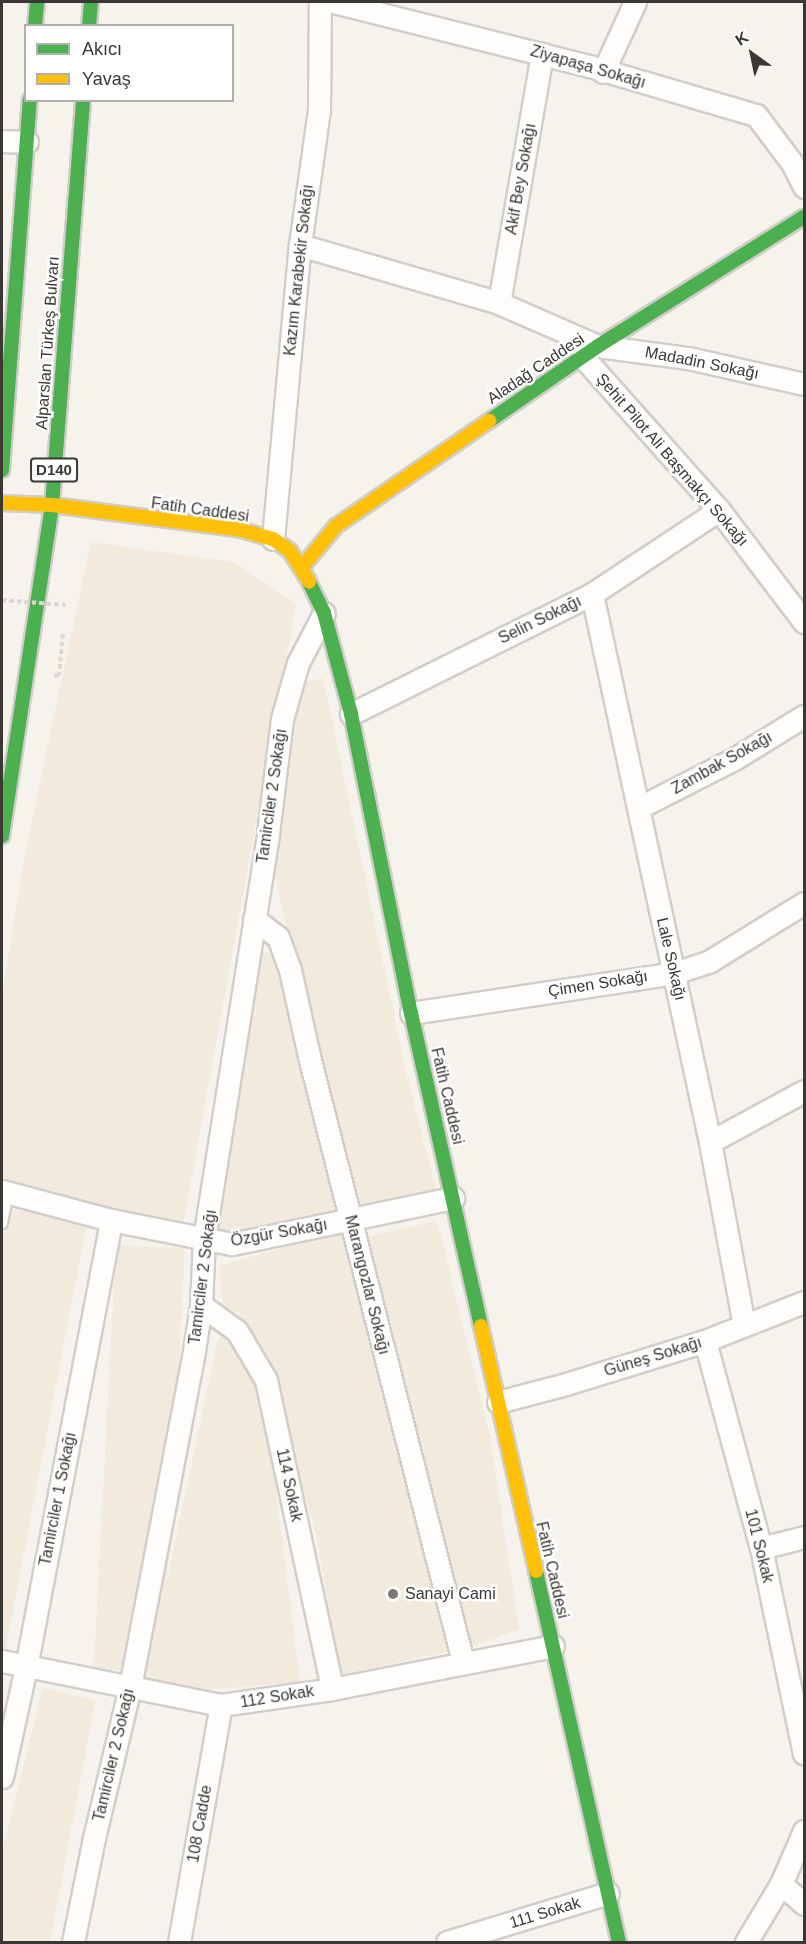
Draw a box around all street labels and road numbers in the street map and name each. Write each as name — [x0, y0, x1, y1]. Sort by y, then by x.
street label: Ziyapaşa Sokağı — [528, 41, 648, 93]
street label: Akif Bey Sokağı — [502, 122, 540, 236]
street label: Kazım Karabekir Sokağı — [280, 183, 318, 357]
street label: Alparslan Türkeş Bulvarı — [32, 255, 64, 431]
street label: Aladağ Caddesi — [484, 329, 588, 409]
street label: Madadin Sokağı — [643, 343, 761, 383]
street label: Şehit Pilot Ali Başmakçı Sokağı — [592, 369, 752, 551]
road number: D140 — [30, 458, 78, 482]
street label: Fatih Caddesi — [150, 494, 250, 526]
street label: Selin Sokağı — [495, 592, 585, 648]
street label: Tamirciler 2 Sokağı — [253, 727, 291, 865]
street label: Zambak Sokağı — [668, 727, 776, 799]
street label: Lale Sokağı — [652, 916, 690, 1002]
street label: Çimen Sokağı — [547, 967, 649, 1001]
street label: Fatih Caddesi — [427, 1046, 467, 1146]
street label: Tamirciler 2 Sokağı — [185, 1208, 221, 1346]
street label: Marangozlar Sokağı — [340, 1213, 394, 1357]
street label: Özgür Sokağı — [229, 1215, 329, 1251]
street label: Güneş Sokağı — [602, 1333, 704, 1381]
street label: Tamirciler 1 Sokağı — [36, 1430, 80, 1568]
street label: 114 Sokak — [272, 1447, 306, 1523]
street label: 101 Sokak — [741, 1507, 777, 1585]
street label: Fatih Caddesi — [532, 1520, 572, 1620]
street label: 112 Sokak — [239, 1682, 315, 1712]
street label: Tamirciler 2 Sokağı — [89, 1687, 139, 1823]
street label: 108 Cadde — [184, 1784, 216, 1864]
street label: 111 Sokak — [507, 1893, 583, 1933]

